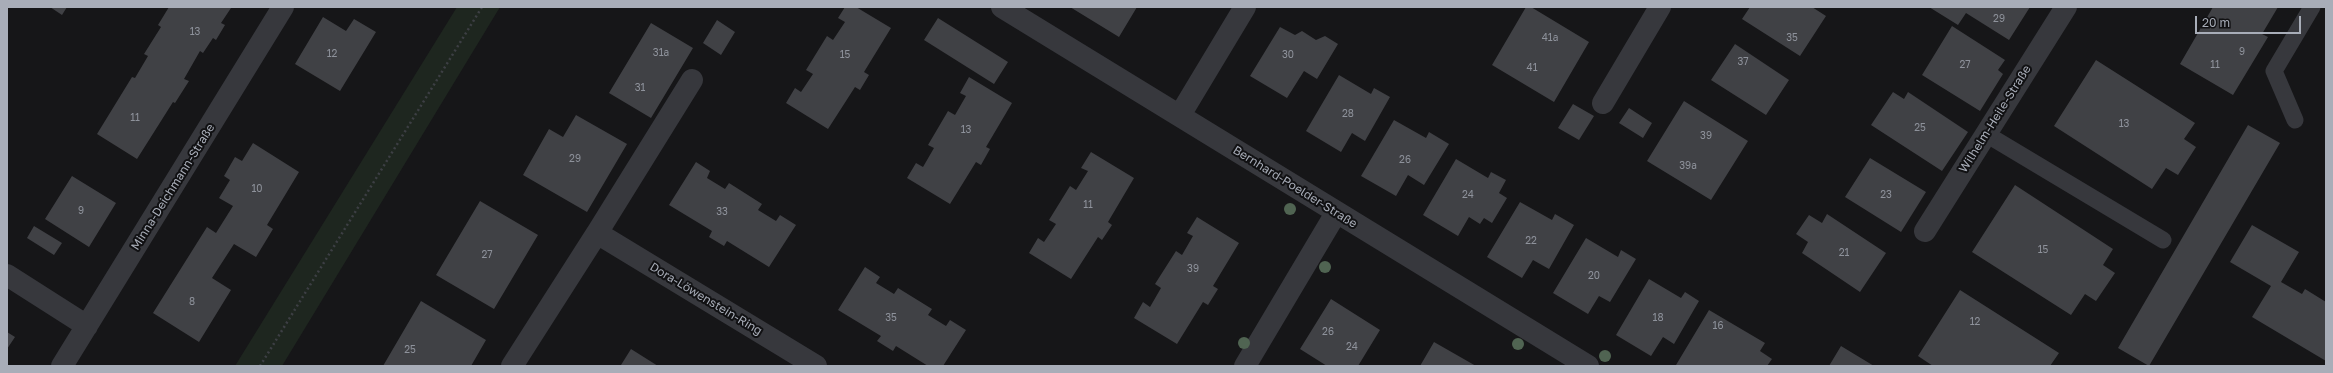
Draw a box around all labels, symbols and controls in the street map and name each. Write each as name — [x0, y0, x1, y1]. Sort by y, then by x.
scale bar — [2197, 8, 2303, 34]
house number: 29 — [1993, 13, 2005, 25]
text: 20 m — [2202, 15, 2230, 30]
house number: 13 — [190, 26, 200, 38]
house number: 41a — [1542, 32, 1558, 44]
house number: 35 — [1786, 32, 1798, 44]
house number: 9 — [2239, 46, 2245, 58]
house number: 31a — [653, 47, 669, 59]
house number: 12 — [327, 48, 337, 60]
house number: 15 — [840, 49, 850, 61]
house number: 30 — [1282, 49, 1294, 61]
house number: 37 — [1737, 56, 1749, 68]
house number: 27 — [1959, 59, 1971, 71]
house number: 11 — [2210, 59, 2220, 71]
house number: 41 — [1527, 62, 1537, 74]
street label: Wilhelm-Heile-Straße — [1956, 63, 2034, 175]
house number: 31 — [635, 82, 645, 94]
house number: 28 — [1342, 108, 1354, 120]
house number: 11 — [130, 112, 140, 124]
house number: 13 — [2119, 118, 2129, 130]
street label: Minna-Deichmann-Straße — [128, 121, 218, 253]
house number: 25 — [1914, 122, 1926, 134]
house number: 13 — [961, 124, 971, 136]
house number: 39 — [1700, 130, 1712, 142]
street label: Bernhard-Poelder-Straße — [1230, 143, 1360, 231]
house number: 29 — [569, 153, 581, 165]
house number: 26 — [1399, 154, 1411, 166]
house number: 39a — [1679, 160, 1697, 172]
house number: 10 — [251, 183, 263, 195]
house number: 24 — [1462, 189, 1474, 201]
house number: 23 — [1880, 189, 1892, 201]
house number: 11 — [1083, 199, 1093, 211]
house number: 9 — [78, 205, 84, 217]
house number: 33 — [716, 206, 728, 218]
house number: 22 — [1525, 235, 1537, 247]
house number: 15 — [2038, 244, 2048, 256]
house number: 21 — [1839, 247, 1849, 259]
house number: 27 — [481, 249, 493, 261]
street label: Dora-Löwenstein-Ring — [647, 260, 765, 338]
house number: 39 — [1187, 263, 1199, 275]
house number: 20 — [1588, 270, 1600, 282]
house number: 8 — [189, 296, 195, 308]
house number: 35 — [885, 312, 897, 324]
house number: 18 — [1653, 312, 1663, 324]
house number: 12 — [1970, 316, 1980, 328]
house number: 16 — [1713, 320, 1723, 332]
house number: 26 — [1322, 326, 1334, 338]
house number: 24 — [1346, 341, 1358, 353]
house number: 25 — [404, 344, 416, 356]

